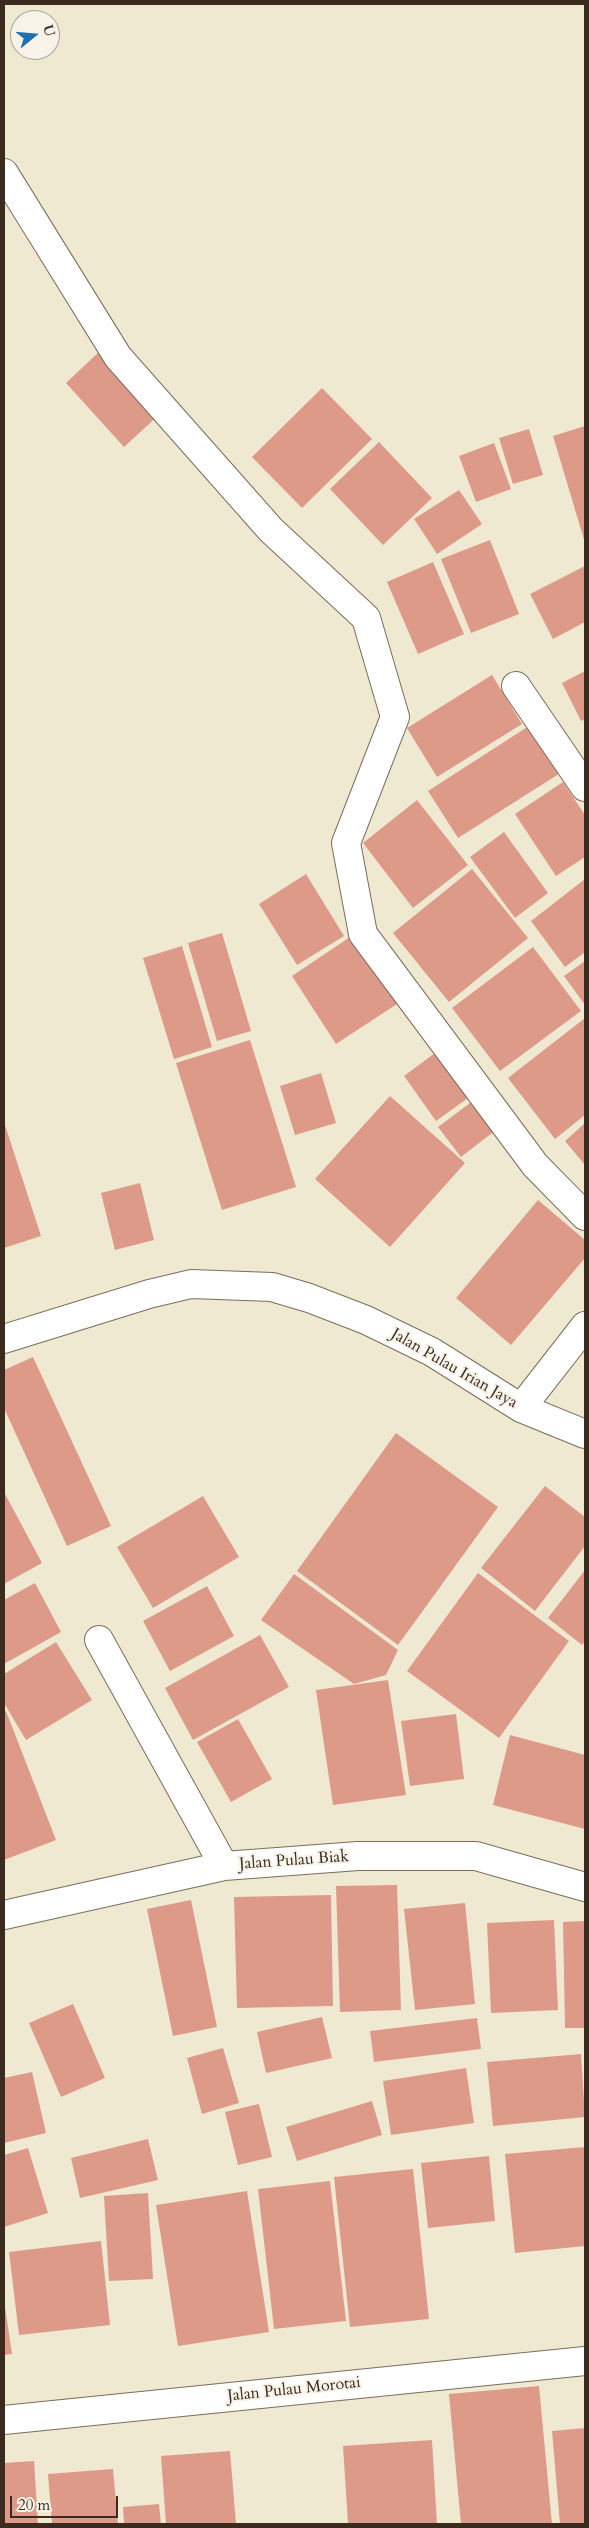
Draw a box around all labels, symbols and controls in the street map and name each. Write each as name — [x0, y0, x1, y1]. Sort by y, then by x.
north arrow — [10, 10, 60, 60]
text: U — [38, 23, 60, 39]
street label: Jalan Pulau Irian Jaya — [387, 1325, 521, 1413]
street label: Jalan Pulau Biak — [239, 1848, 349, 1874]
street label: Jalan Pulau Morotai — [227, 2373, 361, 2407]
scale bar — [12, 2486, 120, 2518]
text: 20 m — [18, 2495, 50, 2515]

